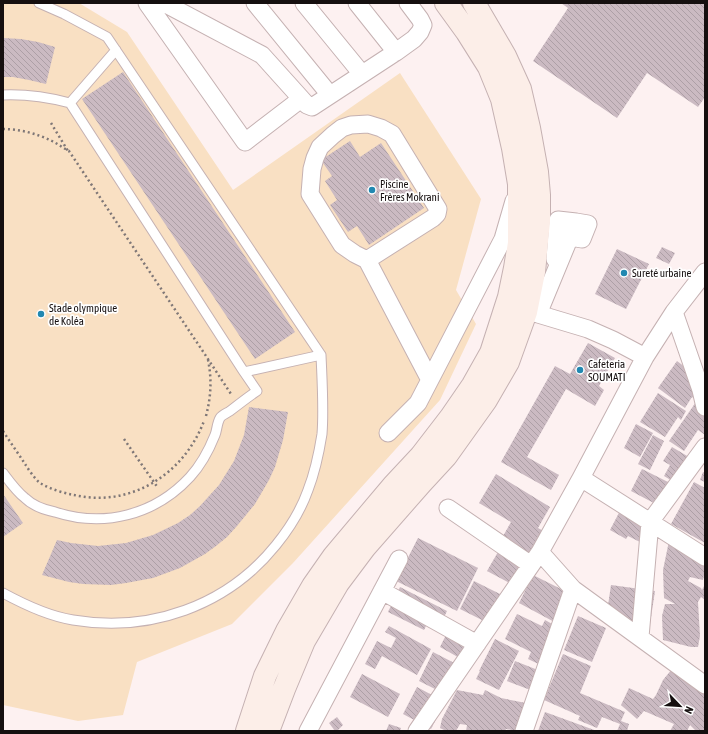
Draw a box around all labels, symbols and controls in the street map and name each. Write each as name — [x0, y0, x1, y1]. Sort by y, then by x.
place label: Piscine Frères Mokrani — [380, 178, 439, 203]
marker: Piscine Frères Mokrani — [367, 185, 377, 195]
place label: Sureté urbaine — [632, 267, 691, 279]
marker: Sureté urbaine — [619, 268, 629, 278]
place label: Stade olympique de Koléa — [49, 302, 117, 327]
marker: Stade olympique de Koléa — [36, 309, 46, 319]
place label: Cafeteria SOUMATI — [588, 358, 626, 383]
marker: Cafeteria SOUMATI — [575, 365, 585, 375]
north arrow — [660, 686, 700, 726]
text: N — [682, 705, 696, 716]

